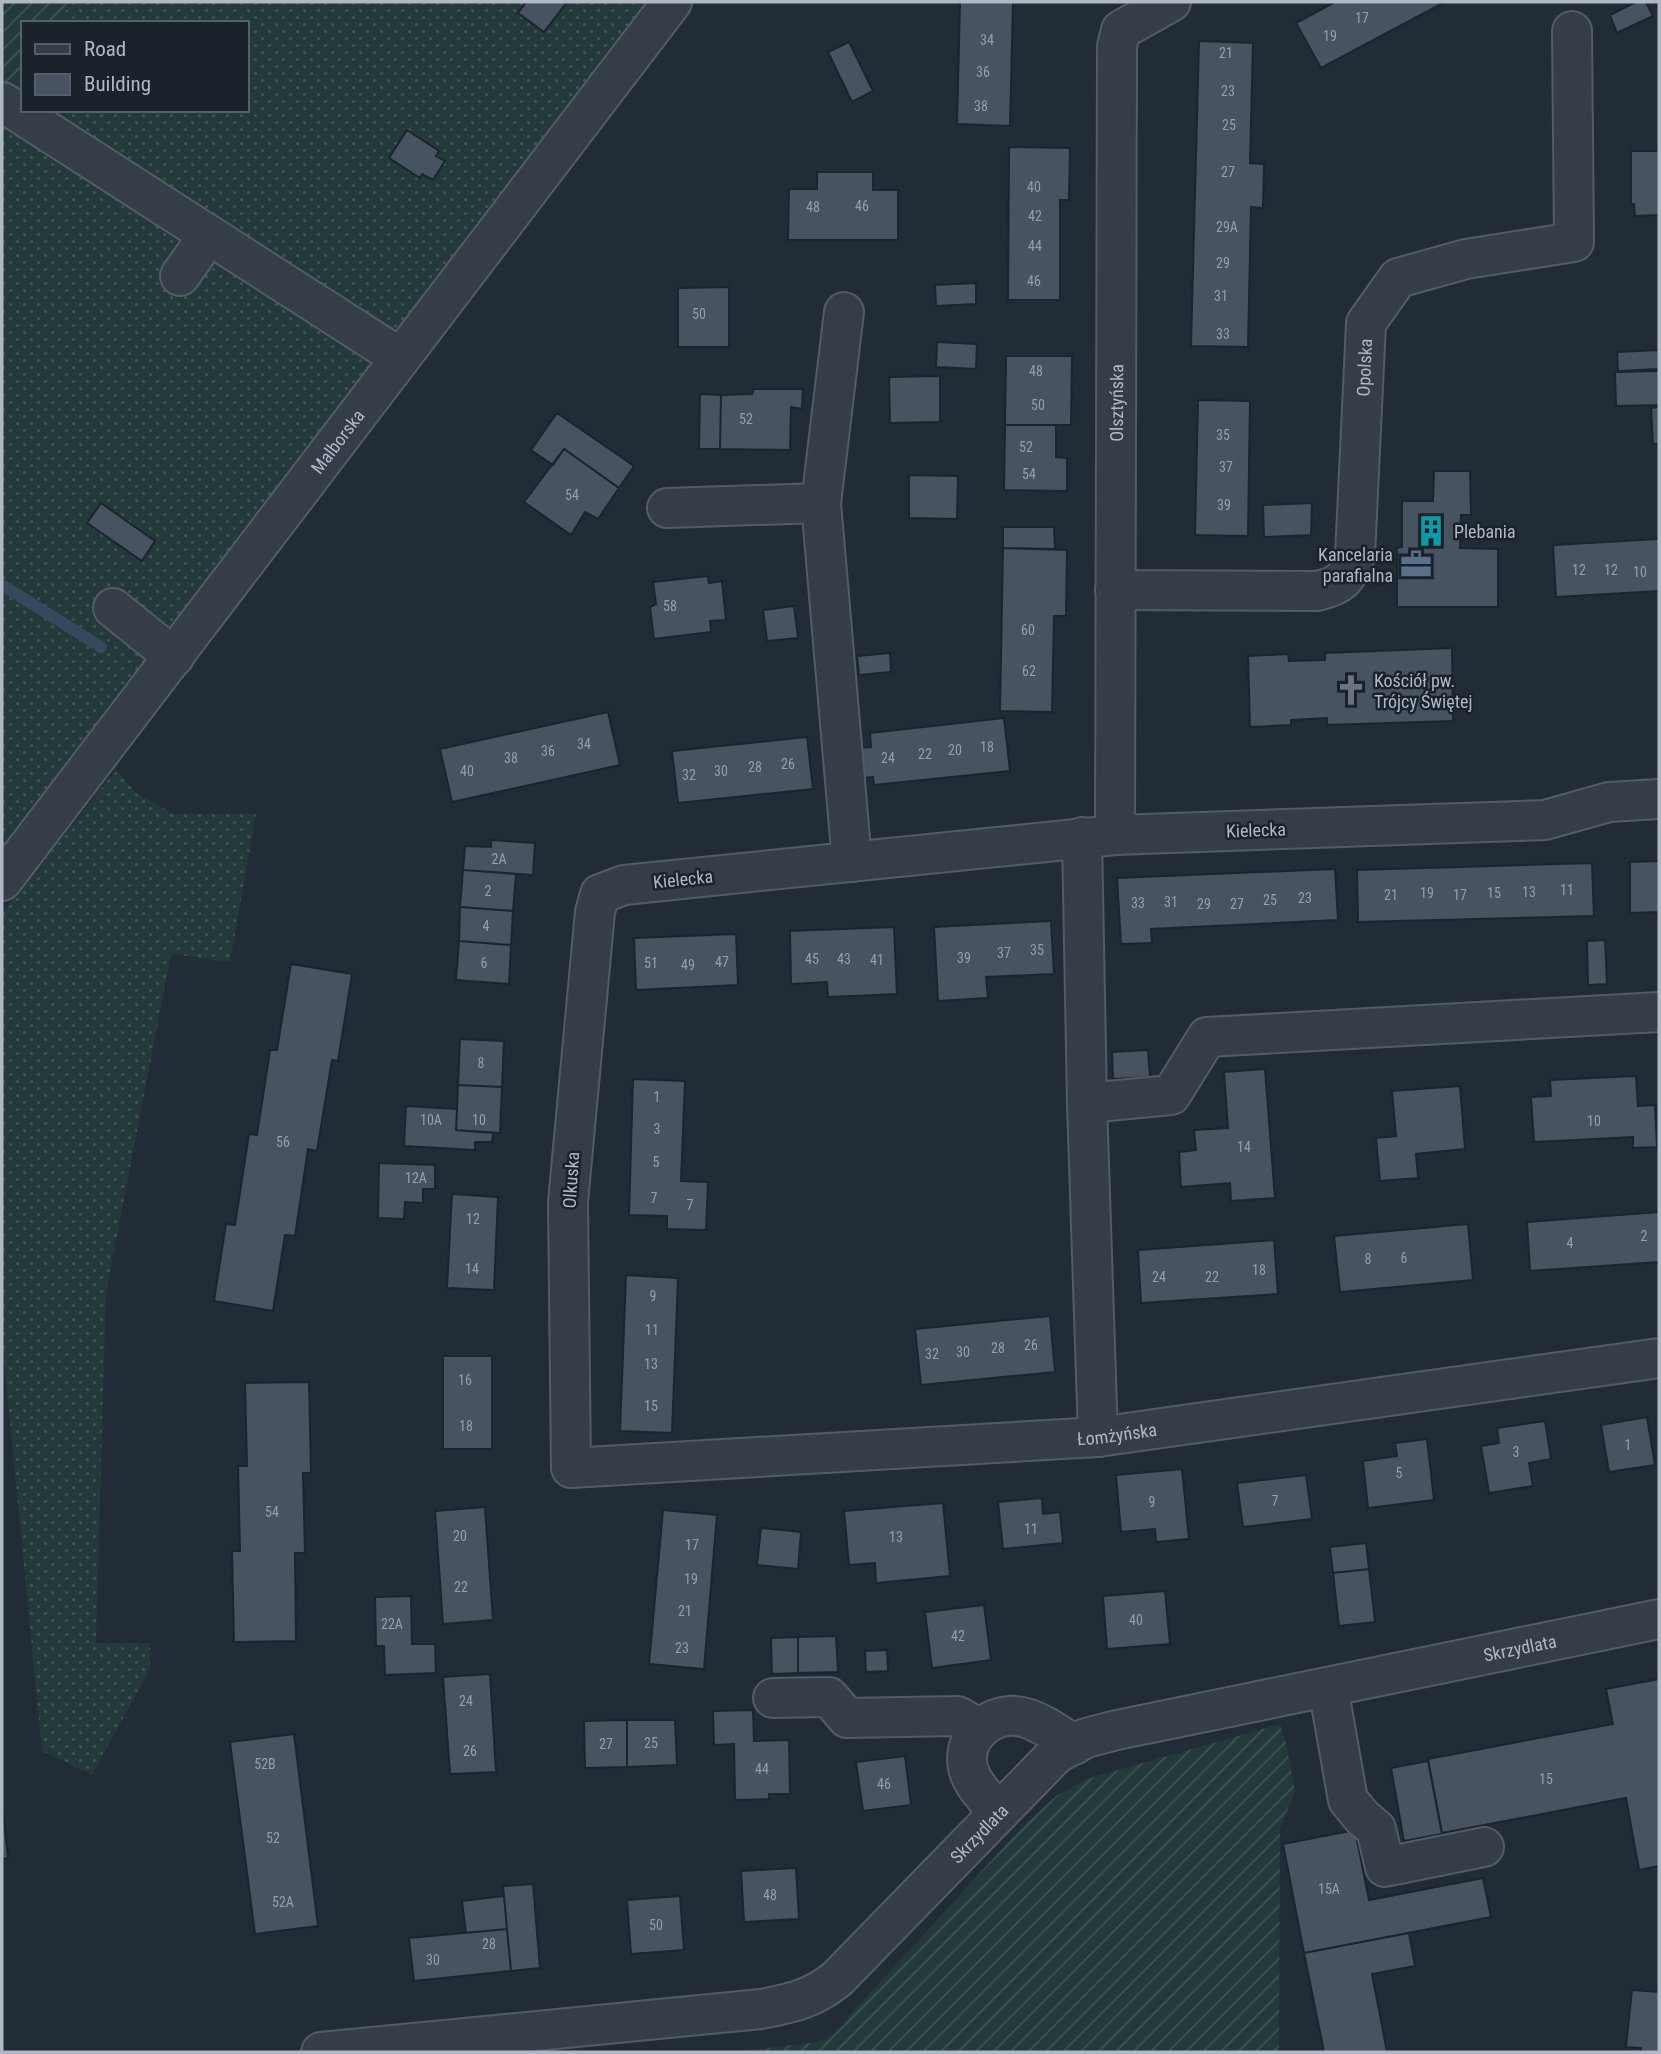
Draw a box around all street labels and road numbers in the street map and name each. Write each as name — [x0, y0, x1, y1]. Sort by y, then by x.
street label: Opolska — [1352, 338, 1376, 397]
street label: Olsztyńska — [1105, 364, 1127, 442]
street label: Malborska — [306, 405, 368, 477]
street label: Kielecka — [1226, 818, 1286, 842]
street label: Kielecka — [652, 865, 714, 893]
street label: Olkuska — [559, 1151, 583, 1209]
street label: Łomżyńska — [1076, 1418, 1158, 1449]
street label: Skrzydlata — [1481, 1630, 1558, 1665]
street label: Skrzydlata — [945, 1800, 1012, 1867]

